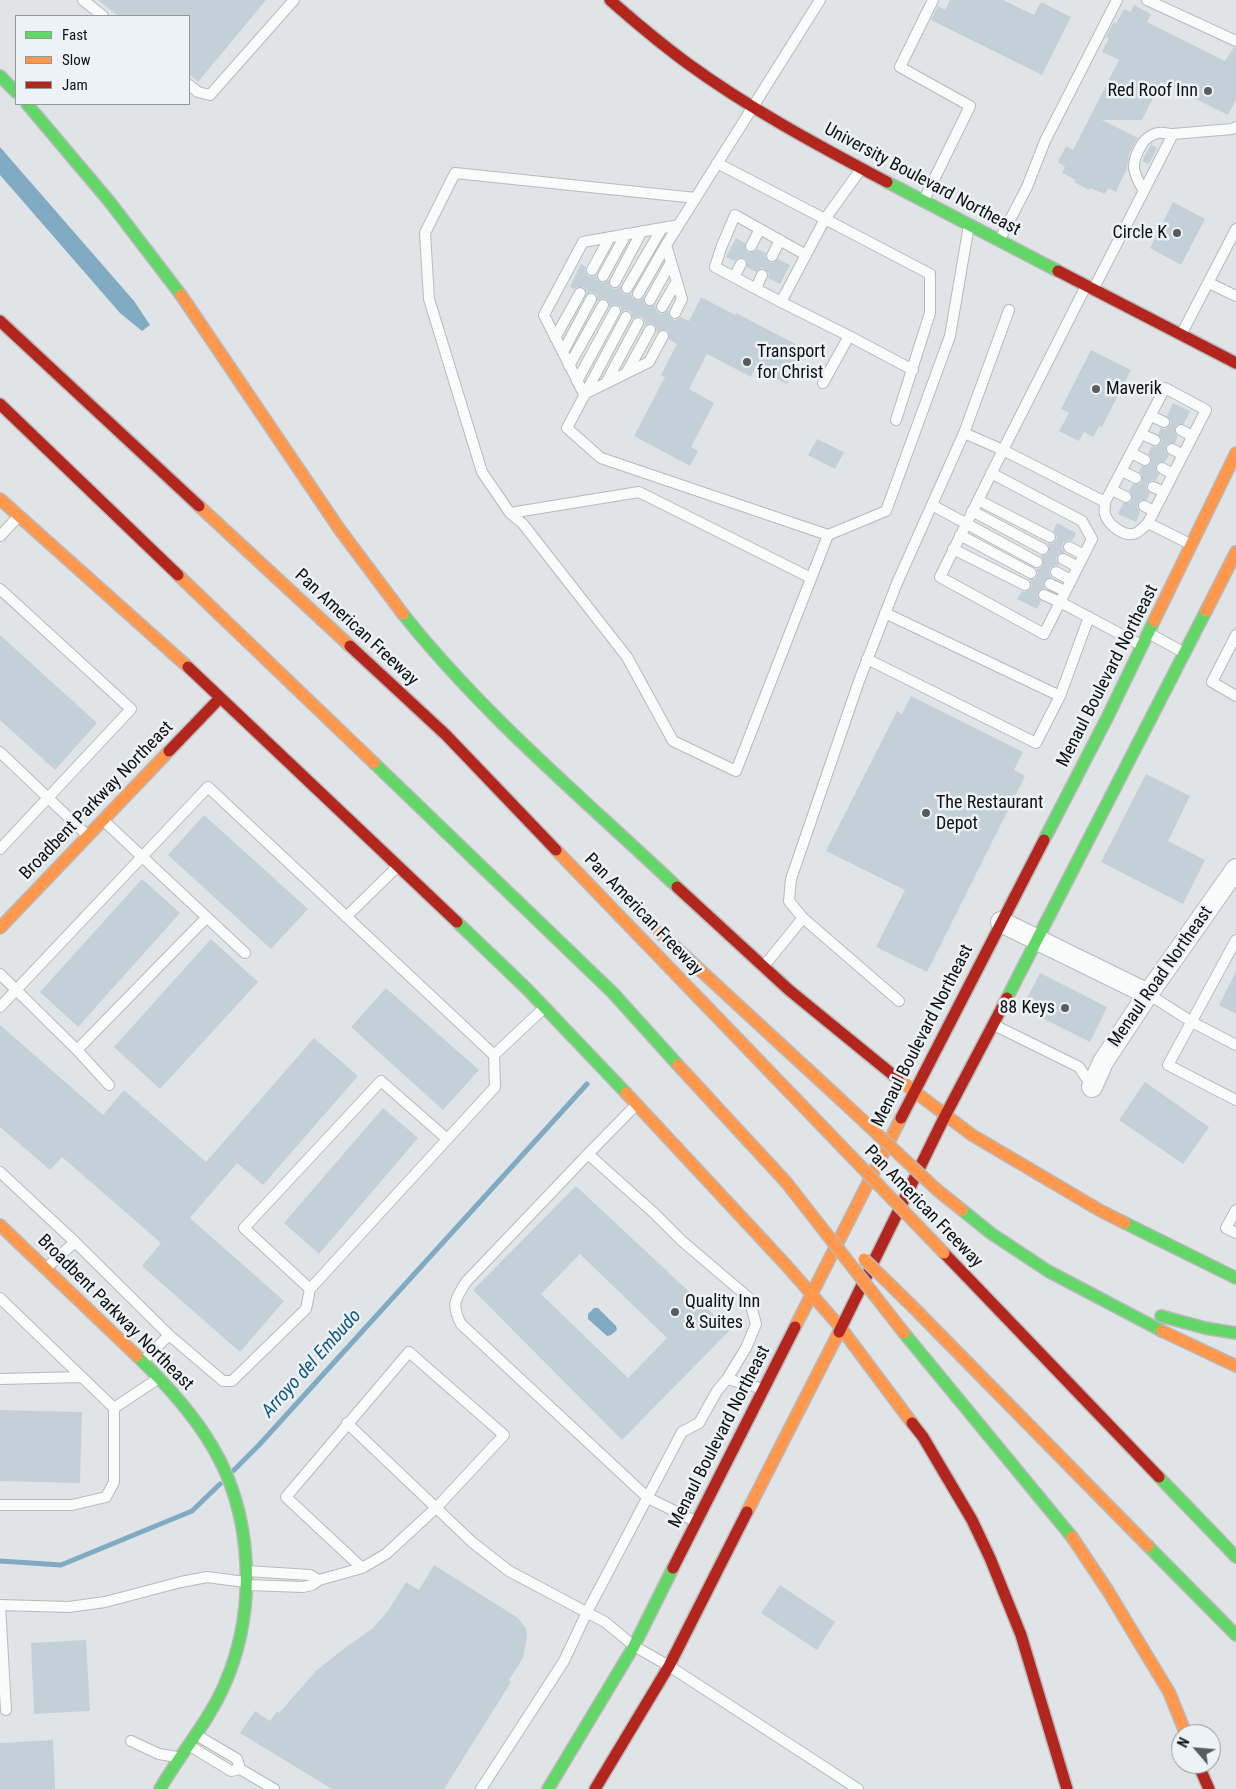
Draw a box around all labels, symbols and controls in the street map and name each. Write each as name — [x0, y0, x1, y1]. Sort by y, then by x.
legend — [15, 15, 190, 105]
text: Fast — [62, 26, 87, 44]
text: Slow — [62, 51, 91, 69]
text: Jam — [62, 76, 88, 94]
place label: Red Roof Inn — [1108, 80, 1198, 102]
marker: Red Roof Inn — [1202, 85, 1214, 97]
street label: University Boulevard Northeast — [820, 119, 1024, 241]
place label: Circle K — [1113, 222, 1167, 244]
marker: Circle K — [1171, 227, 1183, 239]
place label: Transport for Christ — [757, 341, 826, 384]
marker: Transport for Christ — [741, 356, 753, 368]
place label: Maverik — [1106, 378, 1162, 400]
marker: Maverik — [1090, 383, 1102, 395]
street label: Pan American Freeway — [290, 565, 422, 691]
street label: Menaul Boulevard Northeast — [1053, 581, 1163, 771]
street label: Broadbent Parkway Northeast — [16, 717, 178, 885]
place label: The Restaurant Depot — [936, 792, 1043, 834]
marker: The Restaurant Depot — [920, 807, 932, 819]
street label: Pan American Freeway — [579, 849, 707, 981]
street label: Menaul Road Northeast — [1104, 902, 1218, 1052]
street label: Menaul Boulevard Northeast — [868, 941, 978, 1131]
place label: 88 Keys — [999, 997, 1055, 1019]
marker: 88 Keys — [1059, 1002, 1071, 1014]
street label: Pan American Freeway — [859, 1141, 987, 1273]
street label: Broadbent Parkway Northeast — [32, 1230, 198, 1396]
place label: Quality Inn & Suites — [685, 1291, 760, 1334]
water label: Arroyo del Embudo — [257, 1305, 367, 1423]
marker: Quality Inn & Suites — [669, 1306, 681, 1318]
street label: Menaul Boulevard Northeast — [665, 1342, 775, 1532]
north arrow — [1171, 1724, 1221, 1774]
text: N — [1174, 1735, 1193, 1750]

